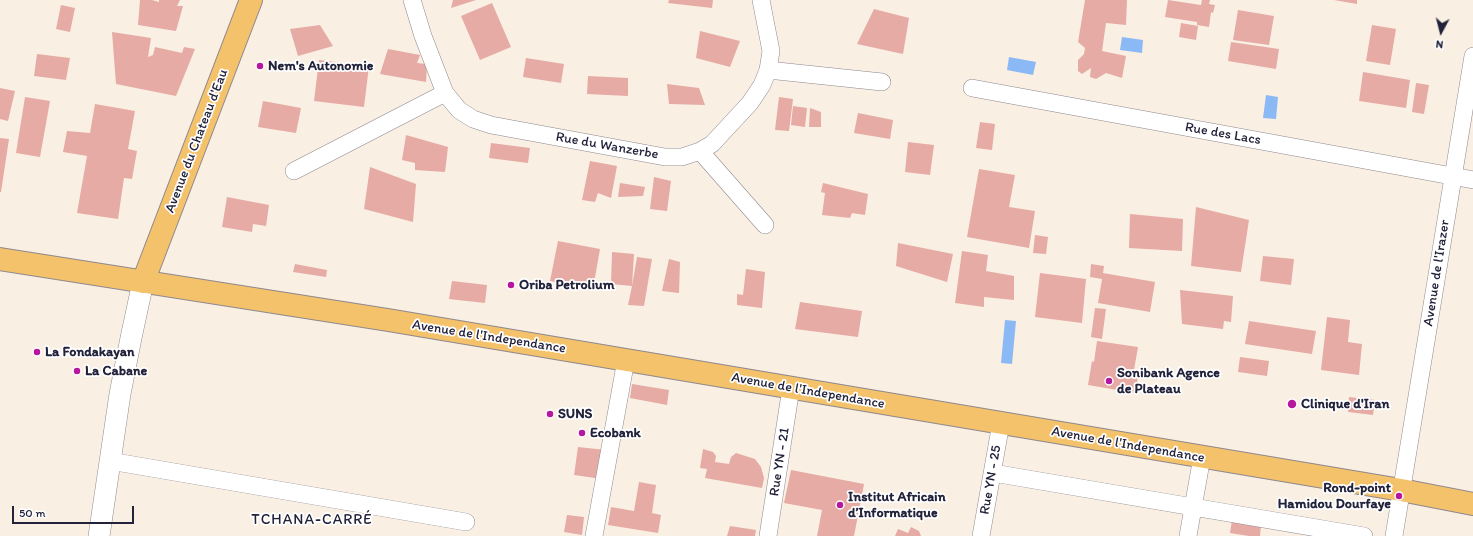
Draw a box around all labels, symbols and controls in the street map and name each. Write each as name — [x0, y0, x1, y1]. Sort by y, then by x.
north arrow — [1421, 12, 1461, 52]
text: N — [1435, 38, 1444, 51]
place label: Nem's Autonomie — [268, 58, 373, 74]
marker: Nem's Autonomie — [255, 61, 265, 71]
street label: Avenue du Chateau d'Eau — [162, 67, 232, 215]
street label: Rue des Lacs — [1184, 119, 1262, 149]
street label: Rue du Wanzerbe — [554, 129, 660, 163]
street label: Avenue de l'Irazer — [1420, 219, 1454, 327]
place label: Oriba Petrolium — [519, 277, 615, 293]
marker: Oriba Petrolium — [506, 280, 516, 290]
street label: Avenue de l'Independance — [411, 317, 567, 357]
place label: La Fondakayan — [45, 344, 134, 360]
marker: La Fondakayan — [32, 347, 42, 357]
place label: La Cabane — [85, 363, 147, 379]
place label: Sonibank Agence de Plateau — [1117, 365, 1220, 398]
marker: La Cabane — [72, 366, 82, 376]
street label: Avenue de l'Independance — [730, 369, 886, 413]
marker: Sonibank Agence de Plateau — [1104, 376, 1114, 386]
place label: Clinique d'Iran — [1301, 396, 1389, 412]
marker: Clinique d'Iran — [1286, 398, 1298, 410]
place label: SUNS — [558, 406, 592, 422]
marker: SUNS — [545, 409, 555, 419]
street label: Avenue de l'Independance — [1050, 423, 1206, 467]
place label: Ecobank — [590, 425, 641, 441]
street label: Rue YN - 21 — [766, 427, 794, 497]
marker: Ecobank — [577, 428, 587, 438]
street label: Rue YN - 25 — [977, 444, 1005, 516]
place label: Rond-point Hamidou Dourfaye — [1278, 480, 1391, 512]
place label: Institut Africain d’Informatique — [848, 489, 946, 522]
marker: Rond-point Hamidou Dourfaye — [1394, 491, 1404, 501]
scale bar — [14, 498, 136, 524]
marker: Institut Africain d’Informatique — [835, 500, 845, 510]
text: 50 m — [19, 506, 45, 520]
district label: TCHANA-CARRÉ — [251, 511, 373, 529]

